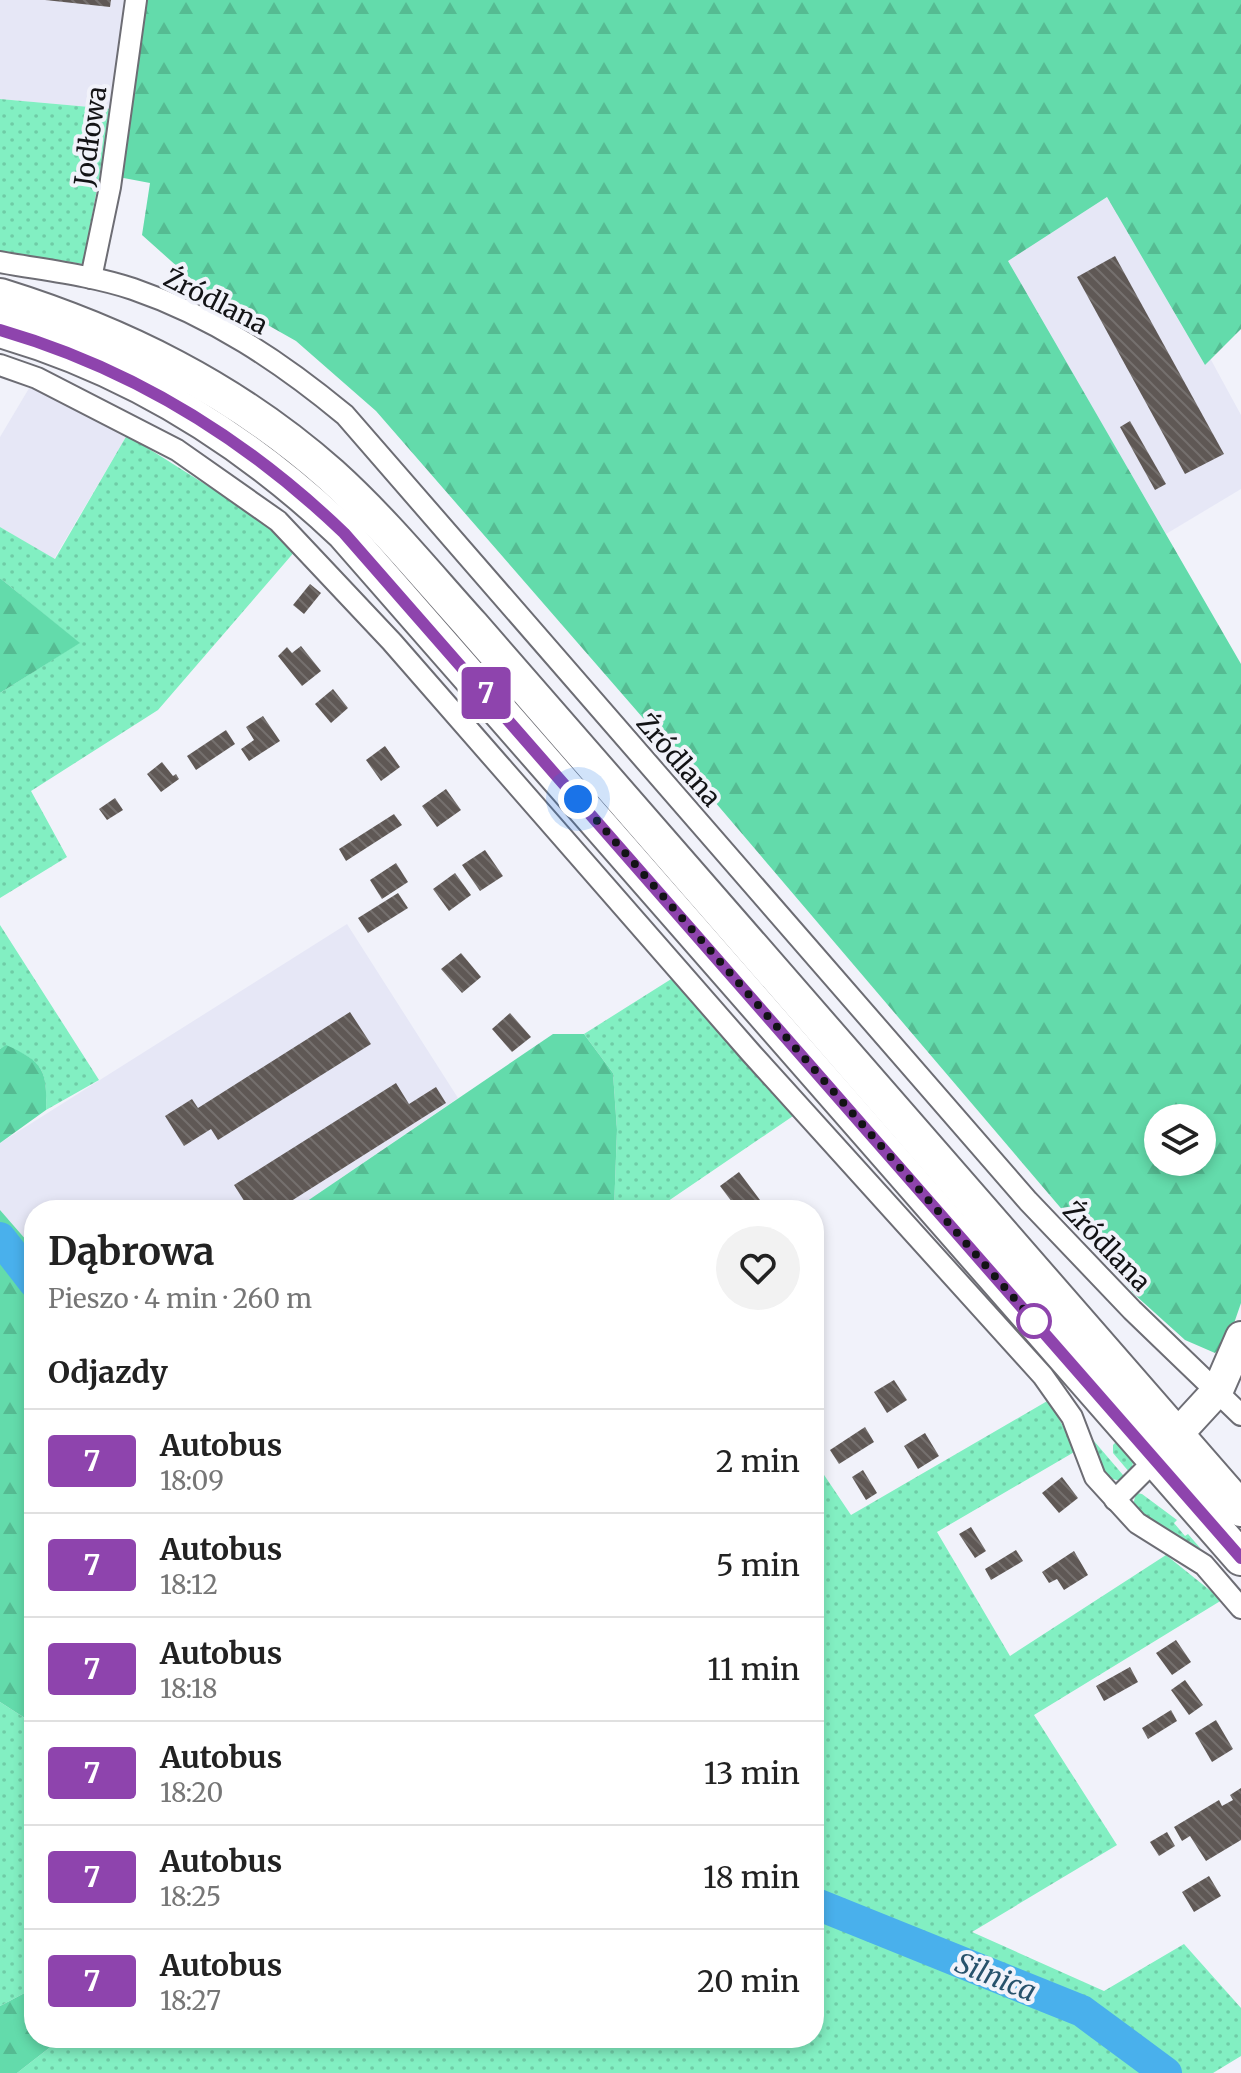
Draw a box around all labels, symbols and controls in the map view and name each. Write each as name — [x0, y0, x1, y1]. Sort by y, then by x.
street label: Jodłowa — [67, 84, 113, 189]
street label: Źródlana — [158, 260, 274, 341]
line badge: 7 — [460, 667, 512, 719]
text: 7 — [478, 675, 494, 711]
street label: Źródlana — [630, 706, 729, 813]
your location — [558, 779, 598, 819]
map controls — [1144, 1104, 1216, 1176]
button: layers — [1144, 1104, 1216, 1176]
street label: Źródlana — [1056, 1193, 1159, 1298]
button: heart — [716, 1226, 800, 1310]
text: Dąbrowa — [48, 1228, 215, 1275]
text: Pieszo · 4 min · 260 m — [48, 1282, 312, 1315]
unlabelled marker — [1017, 1304, 1051, 1338]
text: Odjazdy — [48, 1353, 168, 1391]
text: Autobus — [160, 1426, 282, 1464]
text: 2 min — [716, 1442, 800, 1480]
text: 7 — [84, 1443, 100, 1479]
text: 18:09 — [160, 1464, 224, 1497]
text: Autobus — [160, 1530, 282, 1568]
text: 5 min — [716, 1546, 800, 1584]
text: 7 — [84, 1547, 100, 1583]
text: 18:12 — [160, 1568, 218, 1601]
text: Autobus — [160, 1634, 282, 1672]
text: 11 min — [707, 1650, 800, 1688]
text: 7 — [84, 1651, 100, 1687]
text: 18:18 — [160, 1672, 217, 1705]
text: Autobus — [160, 1738, 282, 1776]
text: 13 min — [704, 1754, 800, 1792]
text: 7 — [84, 1755, 100, 1791]
text: 18:20 — [160, 1776, 223, 1809]
text: Autobus — [160, 1842, 282, 1880]
text: 18 min — [703, 1858, 800, 1896]
text: 7 — [84, 1859, 100, 1895]
text: 18:25 — [160, 1880, 221, 1913]
water label: Silnica — [950, 1945, 1042, 2009]
text: Autobus — [160, 1946, 282, 1984]
text: 20 min — [697, 1962, 800, 2000]
text: 7 — [84, 1963, 100, 1999]
text: 18:27 — [160, 1984, 221, 2017]

